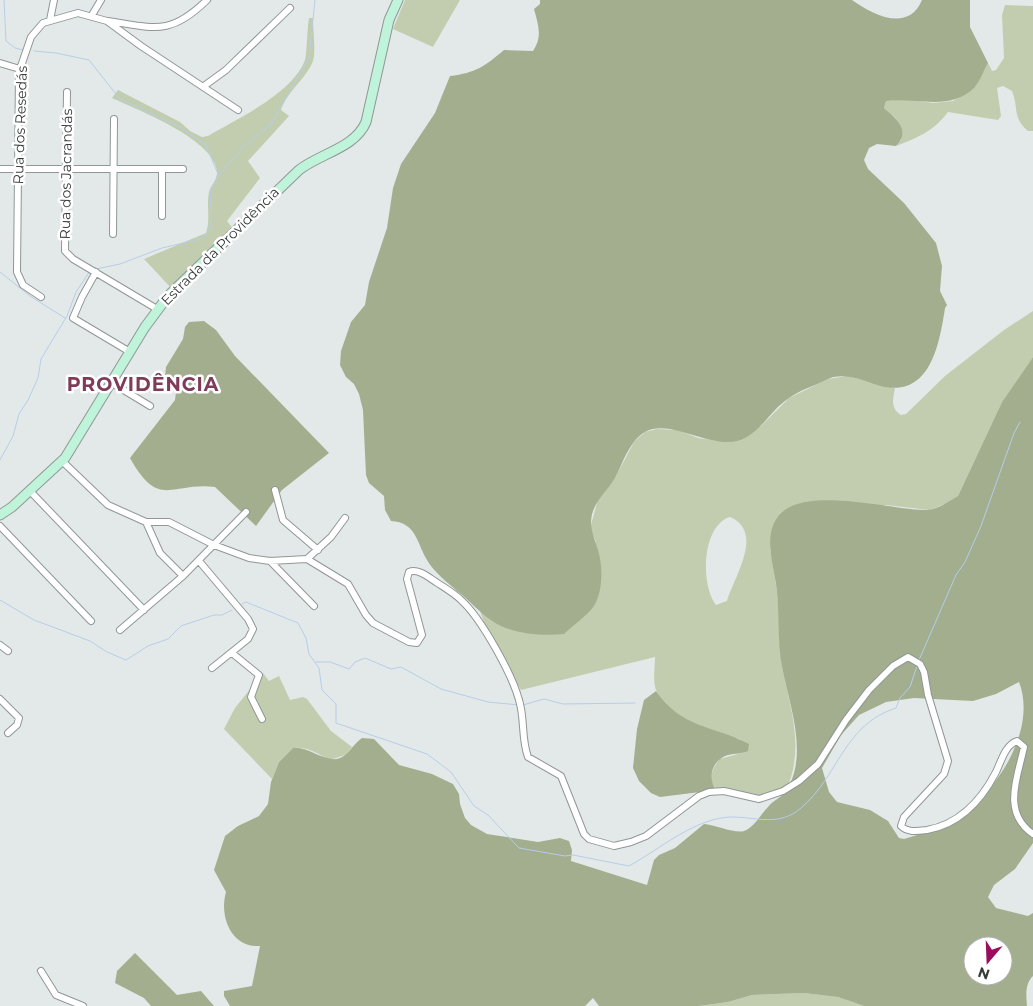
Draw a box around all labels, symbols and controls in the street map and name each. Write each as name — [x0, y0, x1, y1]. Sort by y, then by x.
street label: Rua dos Resedás — [9, 65, 31, 185]
street label: Rua dos Jacrandás — [56, 108, 76, 240]
street label: Estrada da Providência — [157, 183, 283, 309]
district label: PROVIDÊNCIA — [67, 373, 219, 396]
north arrow — [963, 936, 1013, 986]
text: N — [975, 963, 992, 984]

